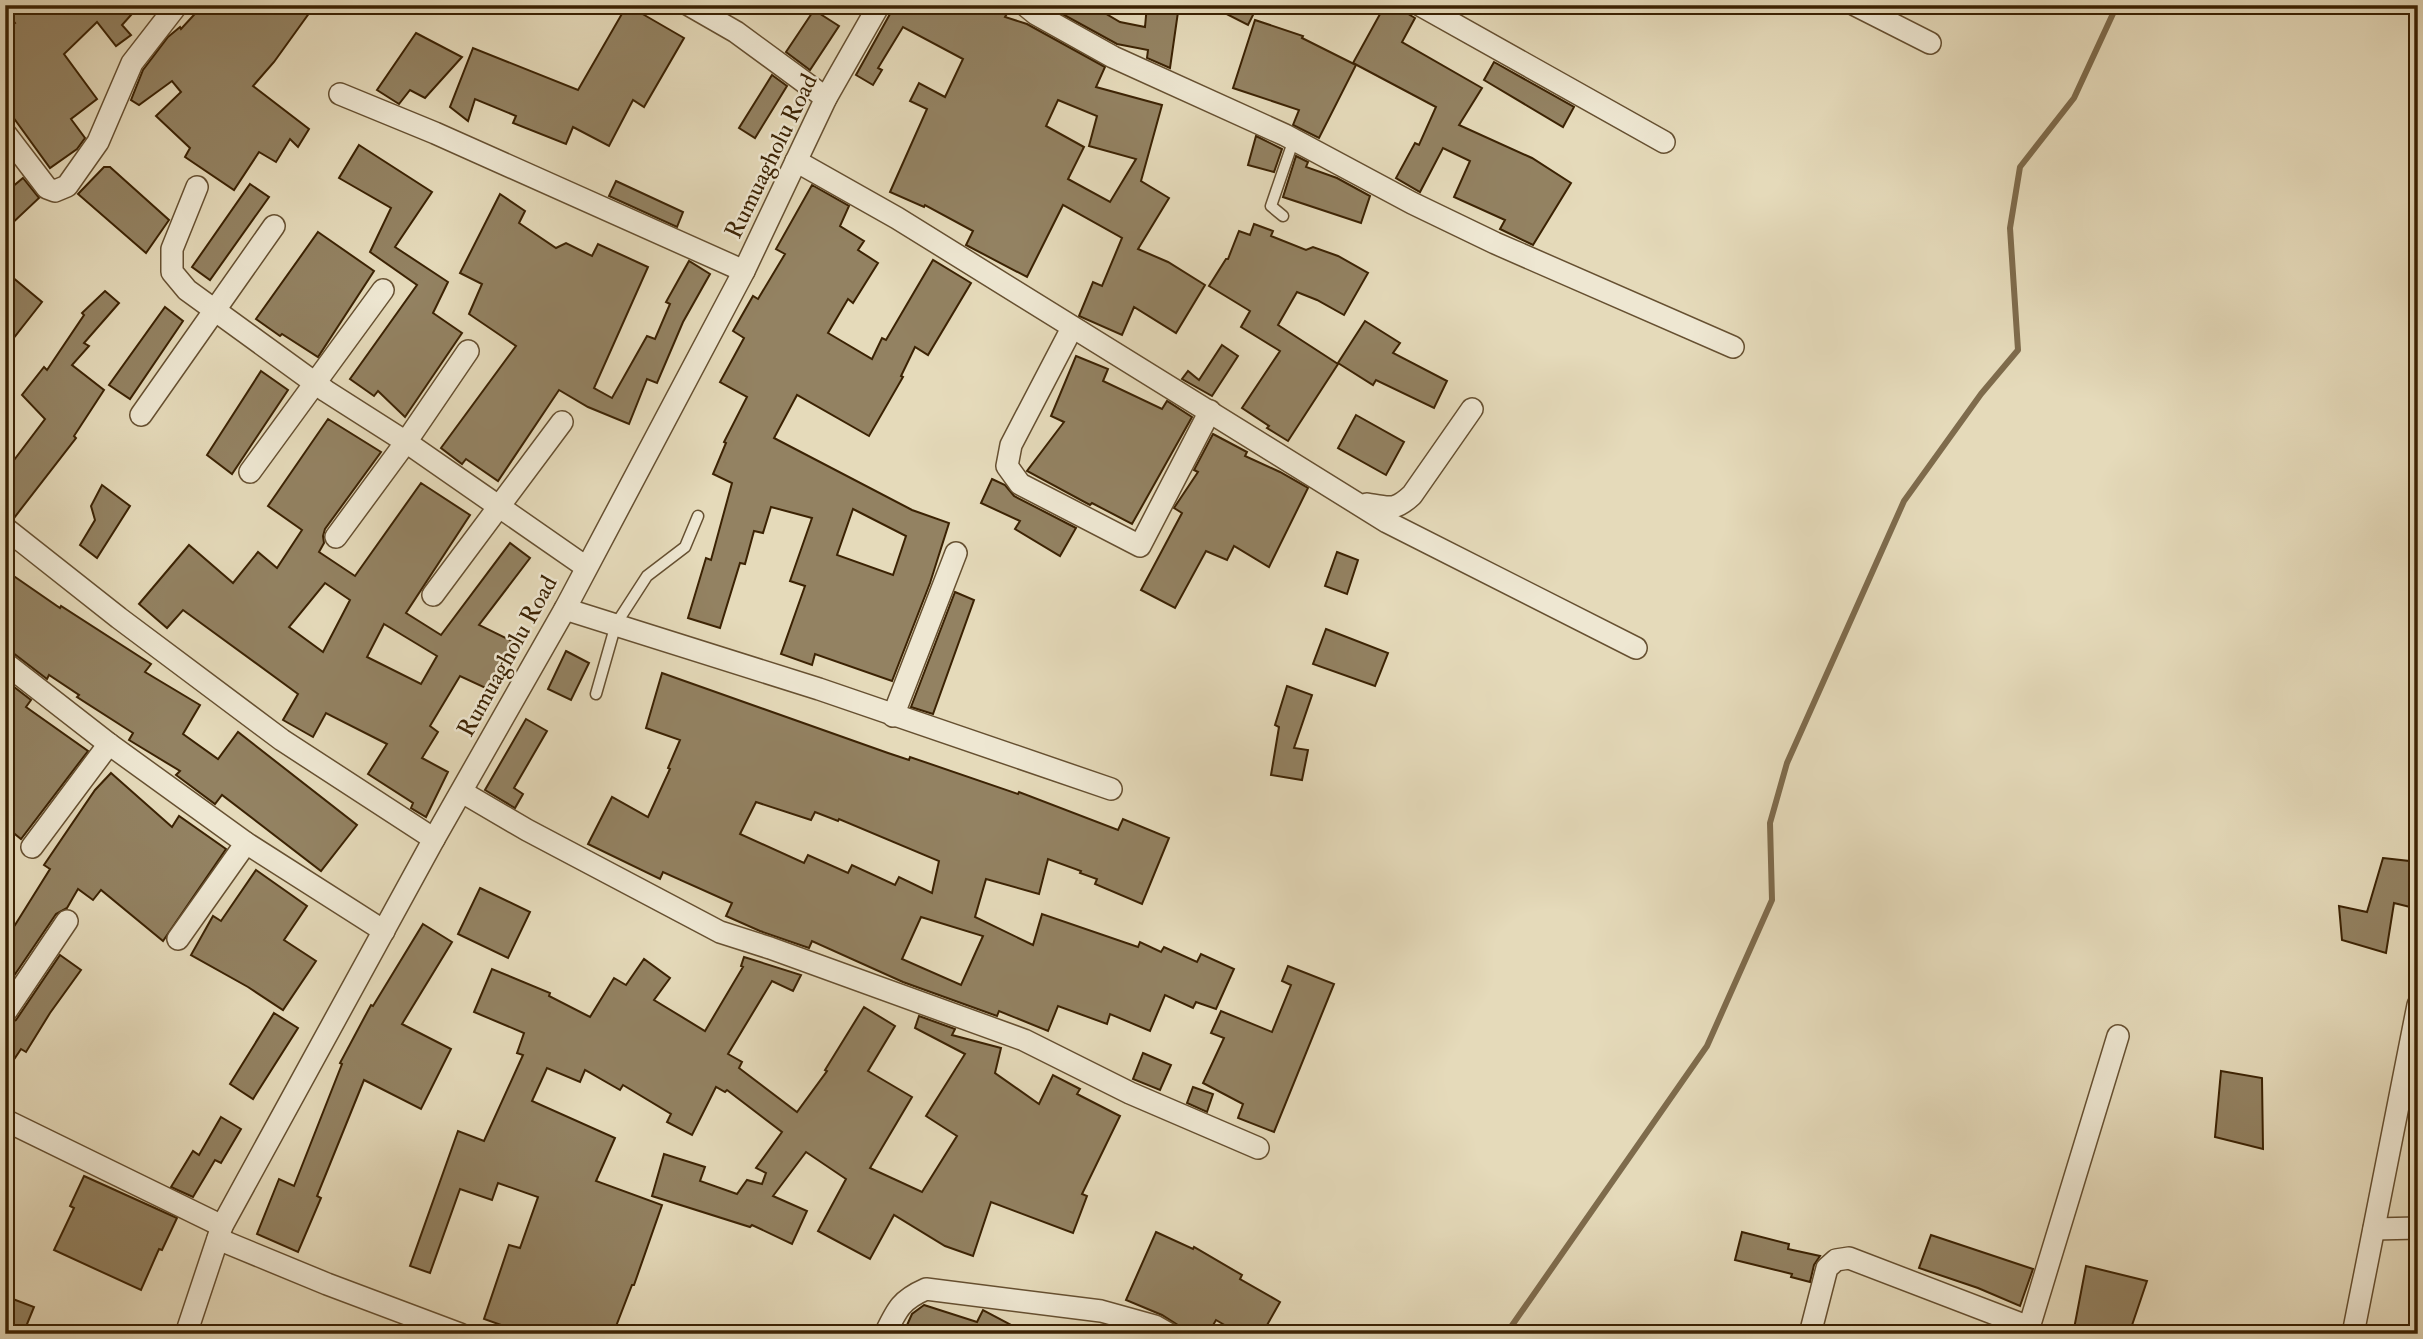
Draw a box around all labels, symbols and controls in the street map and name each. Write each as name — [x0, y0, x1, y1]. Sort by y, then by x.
street label: Rumuagholu Road — [718, 69, 825, 244]
street label: Rumuagholu Road — [450, 570, 565, 742]

